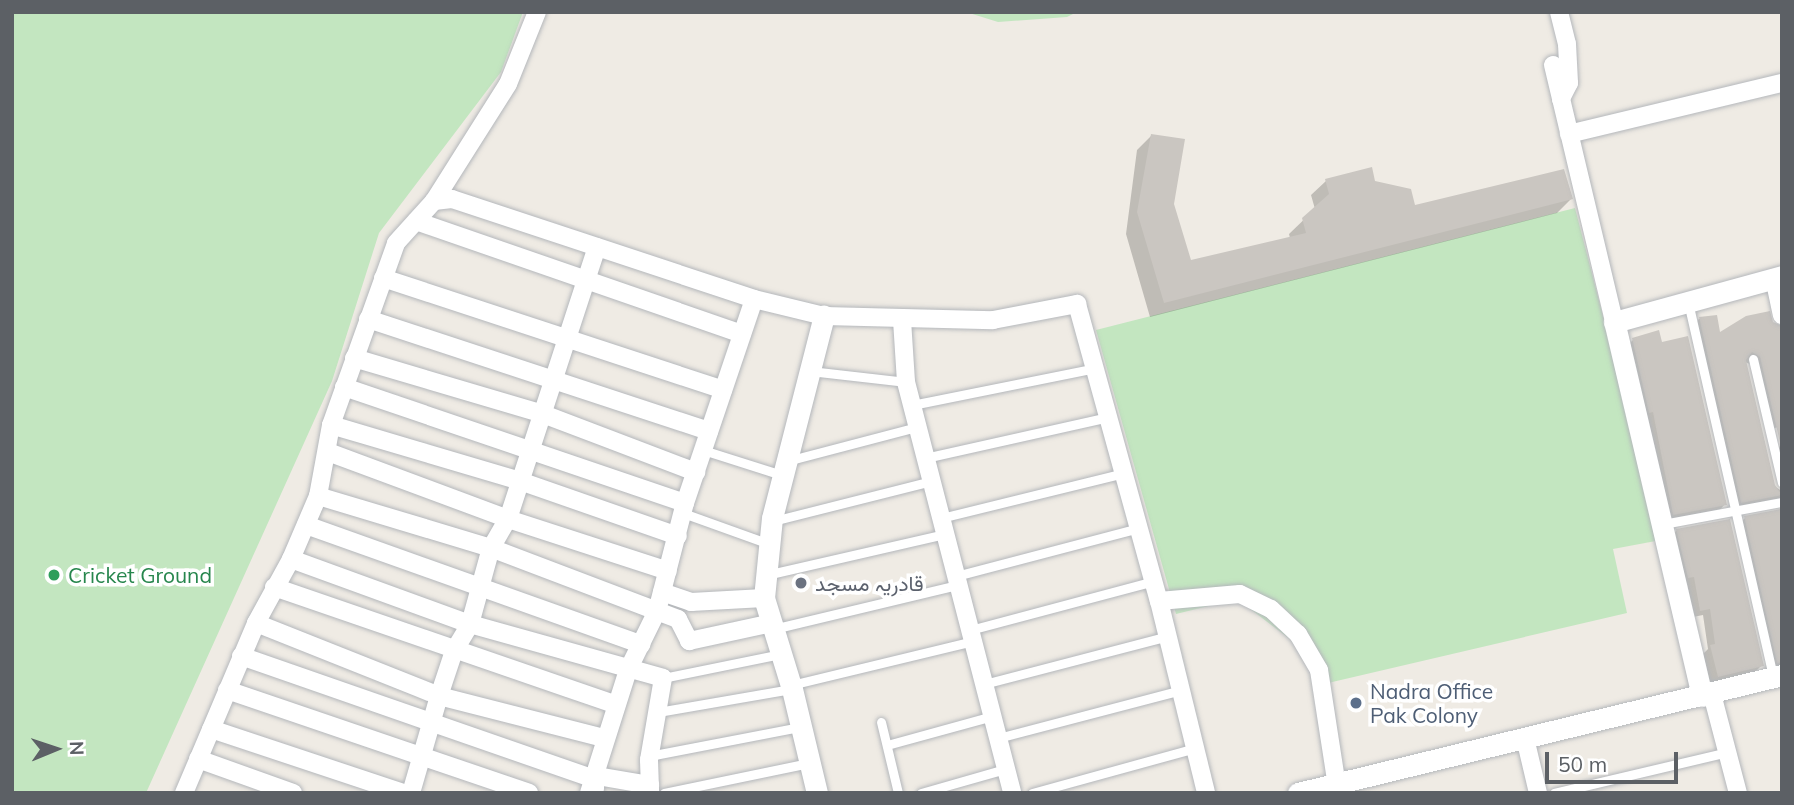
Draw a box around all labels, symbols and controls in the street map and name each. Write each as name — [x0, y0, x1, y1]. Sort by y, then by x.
place label: Cricket Ground — [68, 562, 212, 588]
marker: Cricket Ground — [46, 567, 62, 583]
place label: قادریہ مسجد — [815, 570, 924, 596]
marker: قادریہ مسجد — [793, 575, 809, 591]
place label: Nadra Office Pak Colony — [1370, 678, 1493, 728]
marker: Nadra Office Pak Colony — [1348, 695, 1364, 711]
north arrow — [21, 714, 91, 784]
scale bar — [1549, 738, 1682, 782]
text: N — [65, 741, 89, 756]
text: 50 m — [1558, 751, 1607, 777]

